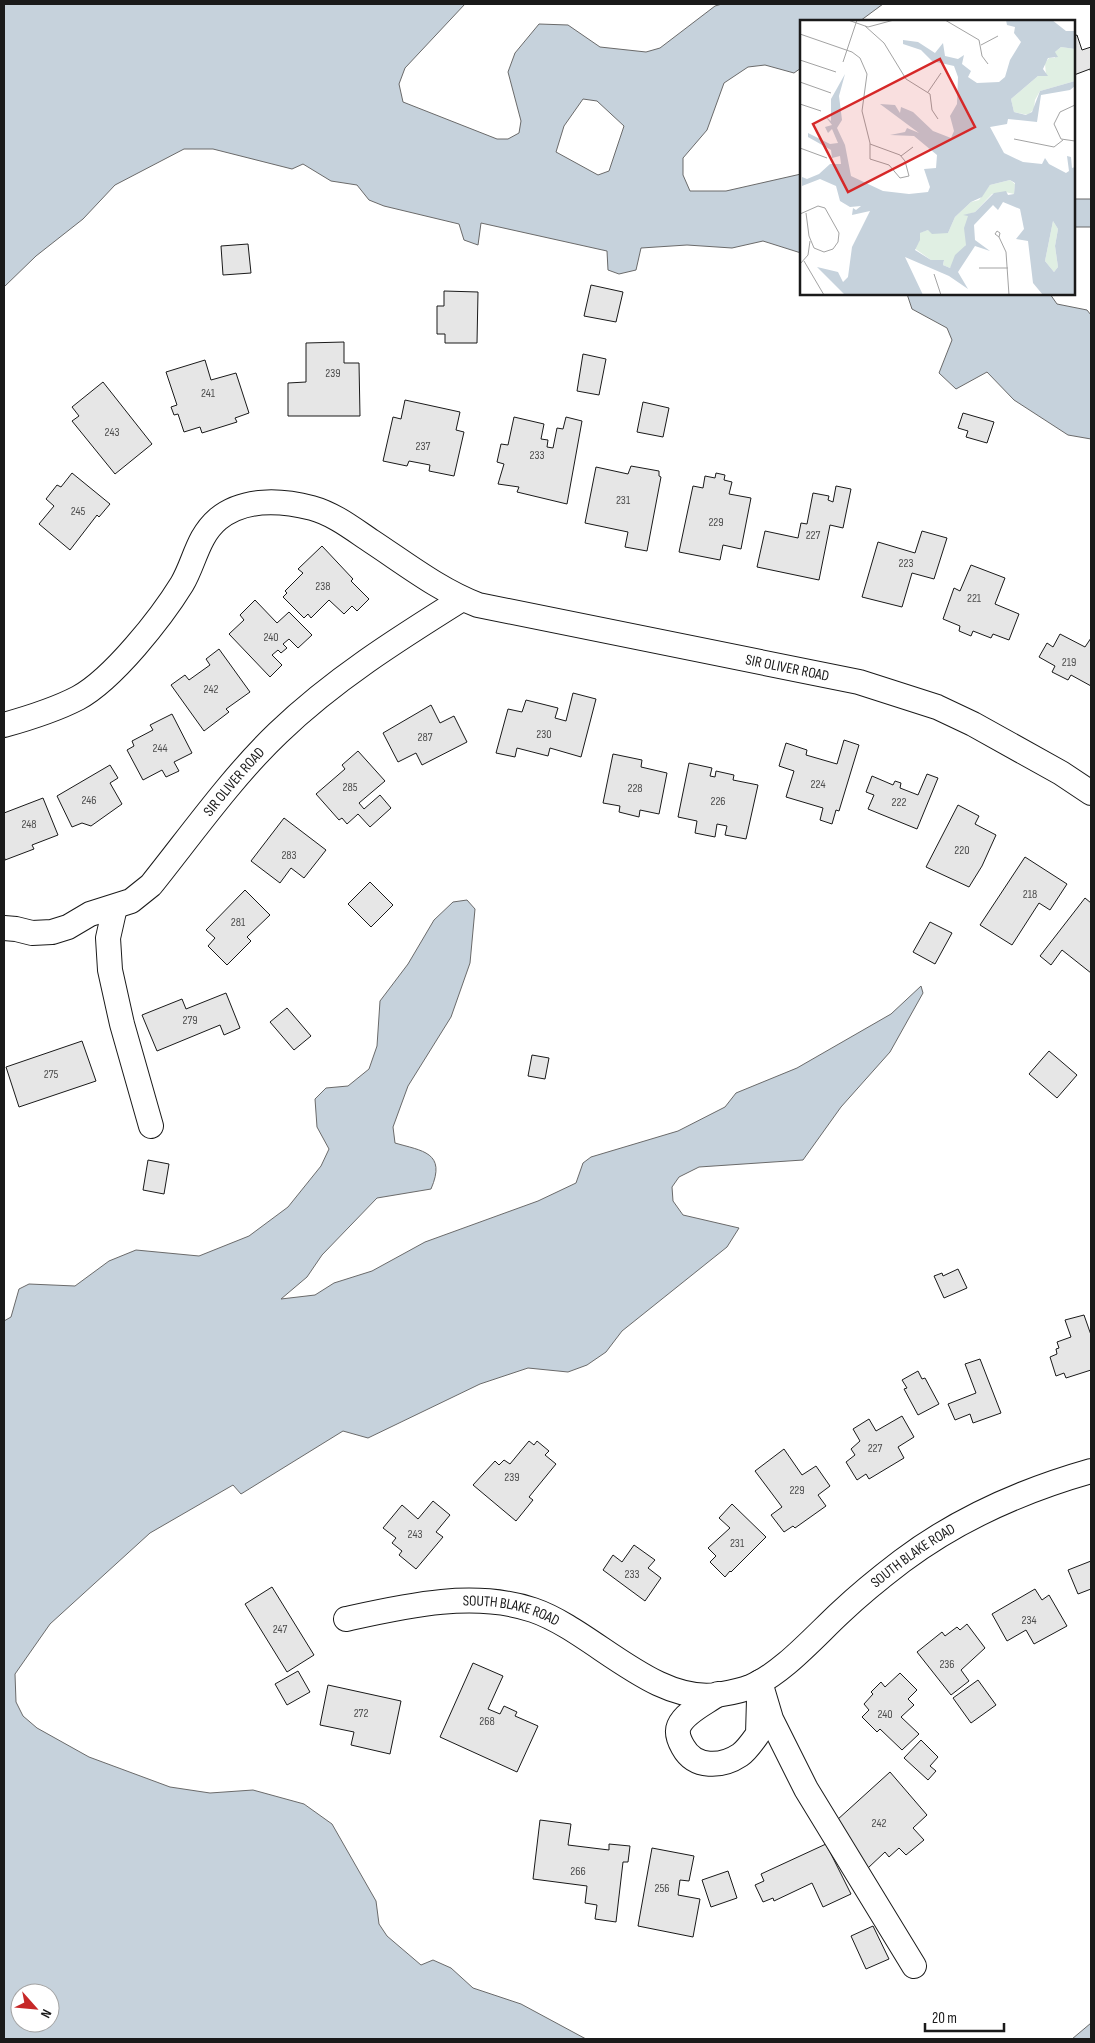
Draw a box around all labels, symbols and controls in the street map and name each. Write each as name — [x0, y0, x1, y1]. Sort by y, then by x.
inset map — [800, 20, 1075, 295]
house number: 239 — [325, 366, 341, 381]
house number: 241 — [201, 386, 216, 401]
house number: 243 — [105, 425, 119, 440]
house number: 237 — [416, 439, 431, 454]
house number: 233 — [529, 448, 545, 463]
house number: 231 — [616, 493, 631, 508]
house number: 245 — [71, 504, 86, 519]
house number: 229 — [708, 515, 724, 530]
house number: 227 — [806, 528, 821, 543]
house number: 223 — [899, 556, 913, 571]
house number: 238 — [315, 579, 331, 594]
house number: 221 — [967, 591, 982, 606]
house number: 240 — [263, 630, 279, 645]
street label: SIR OLIVER ROAD — [744, 650, 831, 686]
house number: 219 — [1062, 655, 1076, 670]
house number: 242 — [204, 682, 218, 697]
house number: 230 — [536, 727, 552, 742]
house number: 287 — [418, 730, 433, 745]
house number: 244 — [153, 741, 167, 756]
street label: SIR OLIVER ROAD — [199, 743, 269, 820]
house number: 224 — [811, 777, 825, 792]
house number: 285 — [342, 780, 358, 795]
house number: 228 — [627, 781, 643, 796]
house number: 246 — [81, 793, 97, 808]
house number: 226 — [710, 794, 726, 809]
house number: 222 — [892, 795, 906, 810]
house number: 248 — [21, 817, 37, 832]
house number: 220 — [954, 843, 970, 858]
house number: 283 — [281, 848, 297, 863]
house number: 218 — [1023, 887, 1037, 902]
house number: 281 — [231, 915, 246, 930]
house number: 279 — [182, 1013, 198, 1028]
house number: 275 — [44, 1067, 58, 1082]
house number: 227 — [868, 1441, 883, 1456]
house number: 239 — [504, 1470, 520, 1485]
house number: 229 — [789, 1483, 805, 1498]
street label: SOUTH BLAKE ROAD — [867, 1519, 959, 1592]
house number: 243 — [408, 1527, 422, 1542]
house number: 231 — [730, 1536, 745, 1551]
house number: 233 — [624, 1567, 640, 1582]
street label: SOUTH BLAKE ROAD — [463, 1592, 563, 1630]
house number: 234 — [1021, 1613, 1037, 1628]
house number: 247 — [273, 1622, 287, 1637]
house number: 236 — [939, 1657, 955, 1672]
house number: 272 — [354, 1706, 368, 1721]
house number: 240 — [877, 1707, 893, 1722]
house number: 268 — [479, 1714, 495, 1729]
house number: 242 — [872, 1816, 886, 1831]
house number: 266 — [570, 1864, 586, 1879]
house number: 256 — [654, 1881, 670, 1896]
north arrow — [10, 1983, 60, 2033]
scale bar — [925, 2000, 1004, 2032]
text: N — [37, 2006, 55, 2021]
text: 20 m — [932, 2009, 957, 2028]

